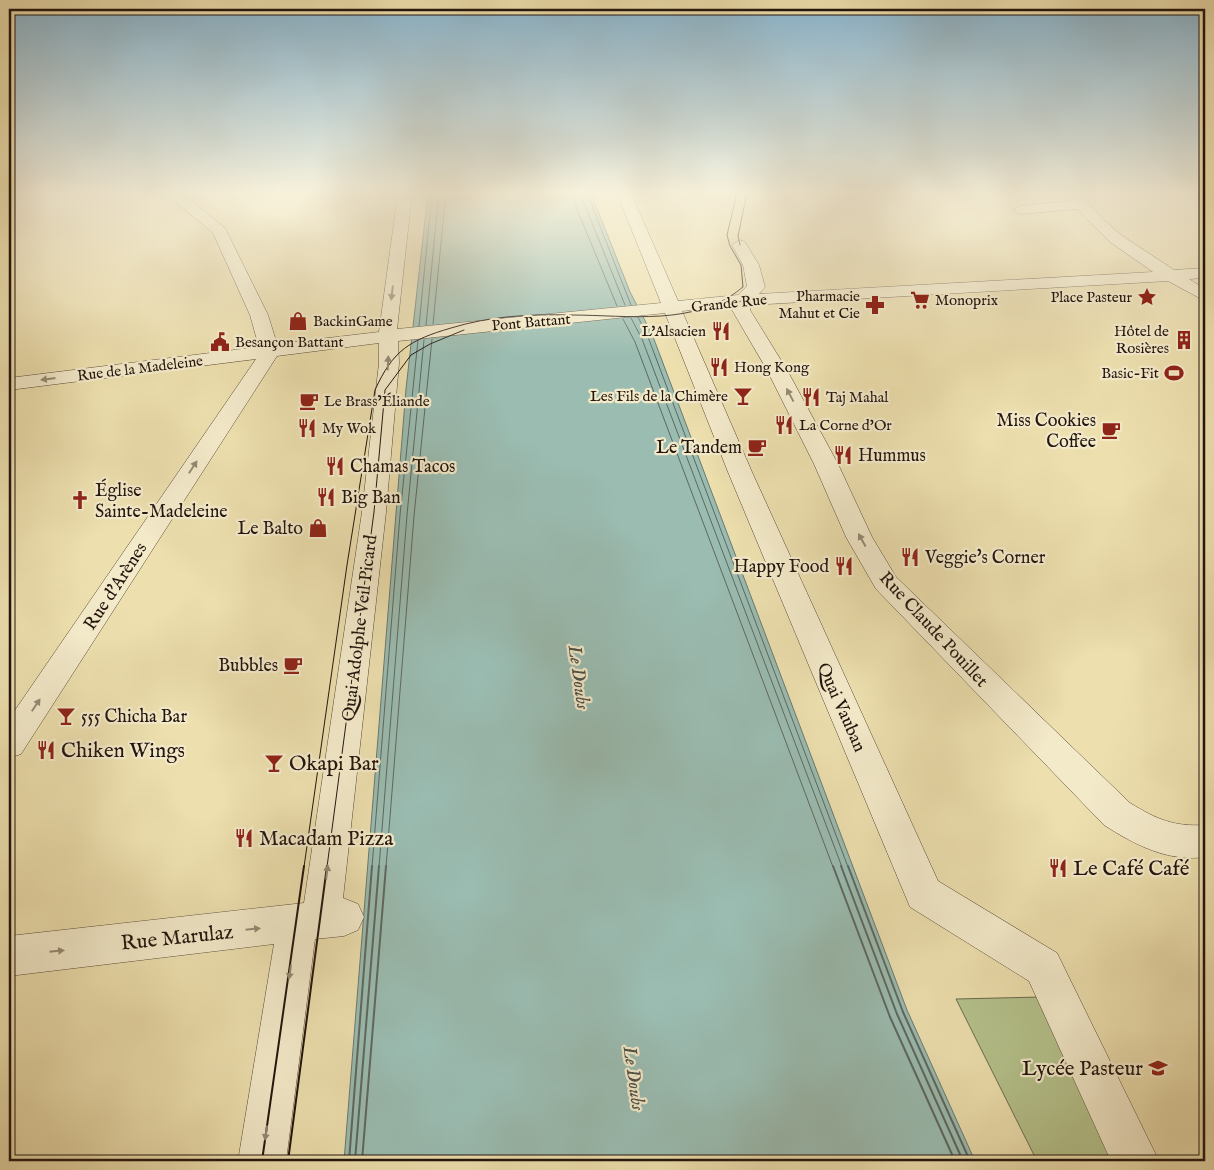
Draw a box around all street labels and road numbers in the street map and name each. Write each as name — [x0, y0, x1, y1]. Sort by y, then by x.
street label: Grande Rue — [690, 290, 768, 317]
street label: Pont Battant — [491, 310, 571, 335]
street label: Rue de la Madeleine — [76, 351, 204, 386]
street label: Quai Adolphe Veil Picard — [338, 533, 383, 723]
street label: Rue d'Arènes — [79, 539, 153, 635]
street label: Rue Claude Pouillet — [873, 567, 992, 693]
street label: Quai Vauban — [811, 659, 871, 756]
street label: Rue Marulaz — [120, 919, 235, 958]

